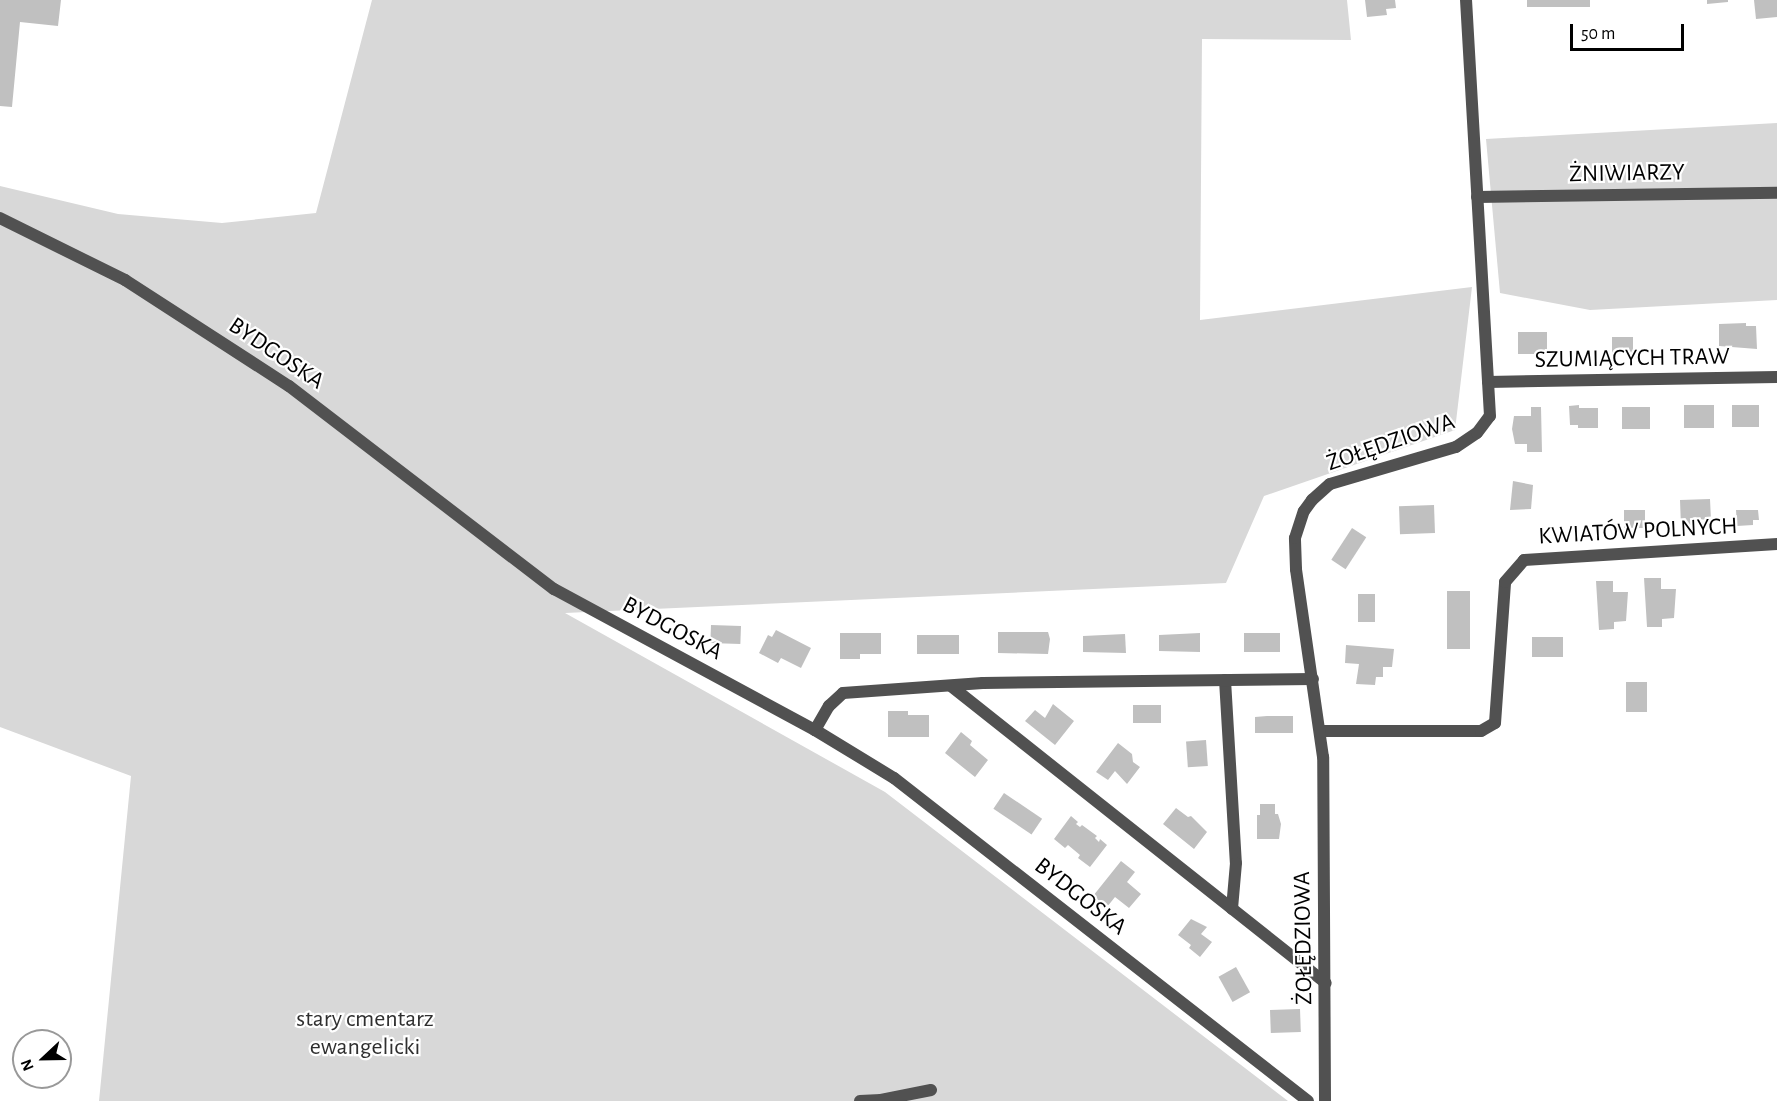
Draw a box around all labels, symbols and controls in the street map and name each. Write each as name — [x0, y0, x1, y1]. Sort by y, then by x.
scale bar — [1573, 12, 1687, 50]
text: 50 m — [1581, 25, 1615, 43]
street label: ŻNIWIARZY — [1569, 159, 1685, 189]
street label: BYDGOSKA — [223, 312, 329, 396]
street label: SZUMIĄCYCH TRAW — [1534, 343, 1730, 375]
street label: ŻOŁĘDZIOWA — [1323, 408, 1459, 478]
street label: KWIATÓW POLNYCH — [1538, 512, 1738, 552]
street label: BYDGOSKA — [617, 591, 727, 667]
street label: BYDGOSKA — [1028, 852, 1132, 942]
street label: ŻOŁĘDZIOWA — [1288, 871, 1320, 1005]
park label: stary cmentarz ewangelicki — [296, 1006, 434, 1062]
north arrow — [12, 1029, 72, 1089]
text: N — [18, 1057, 37, 1073]

